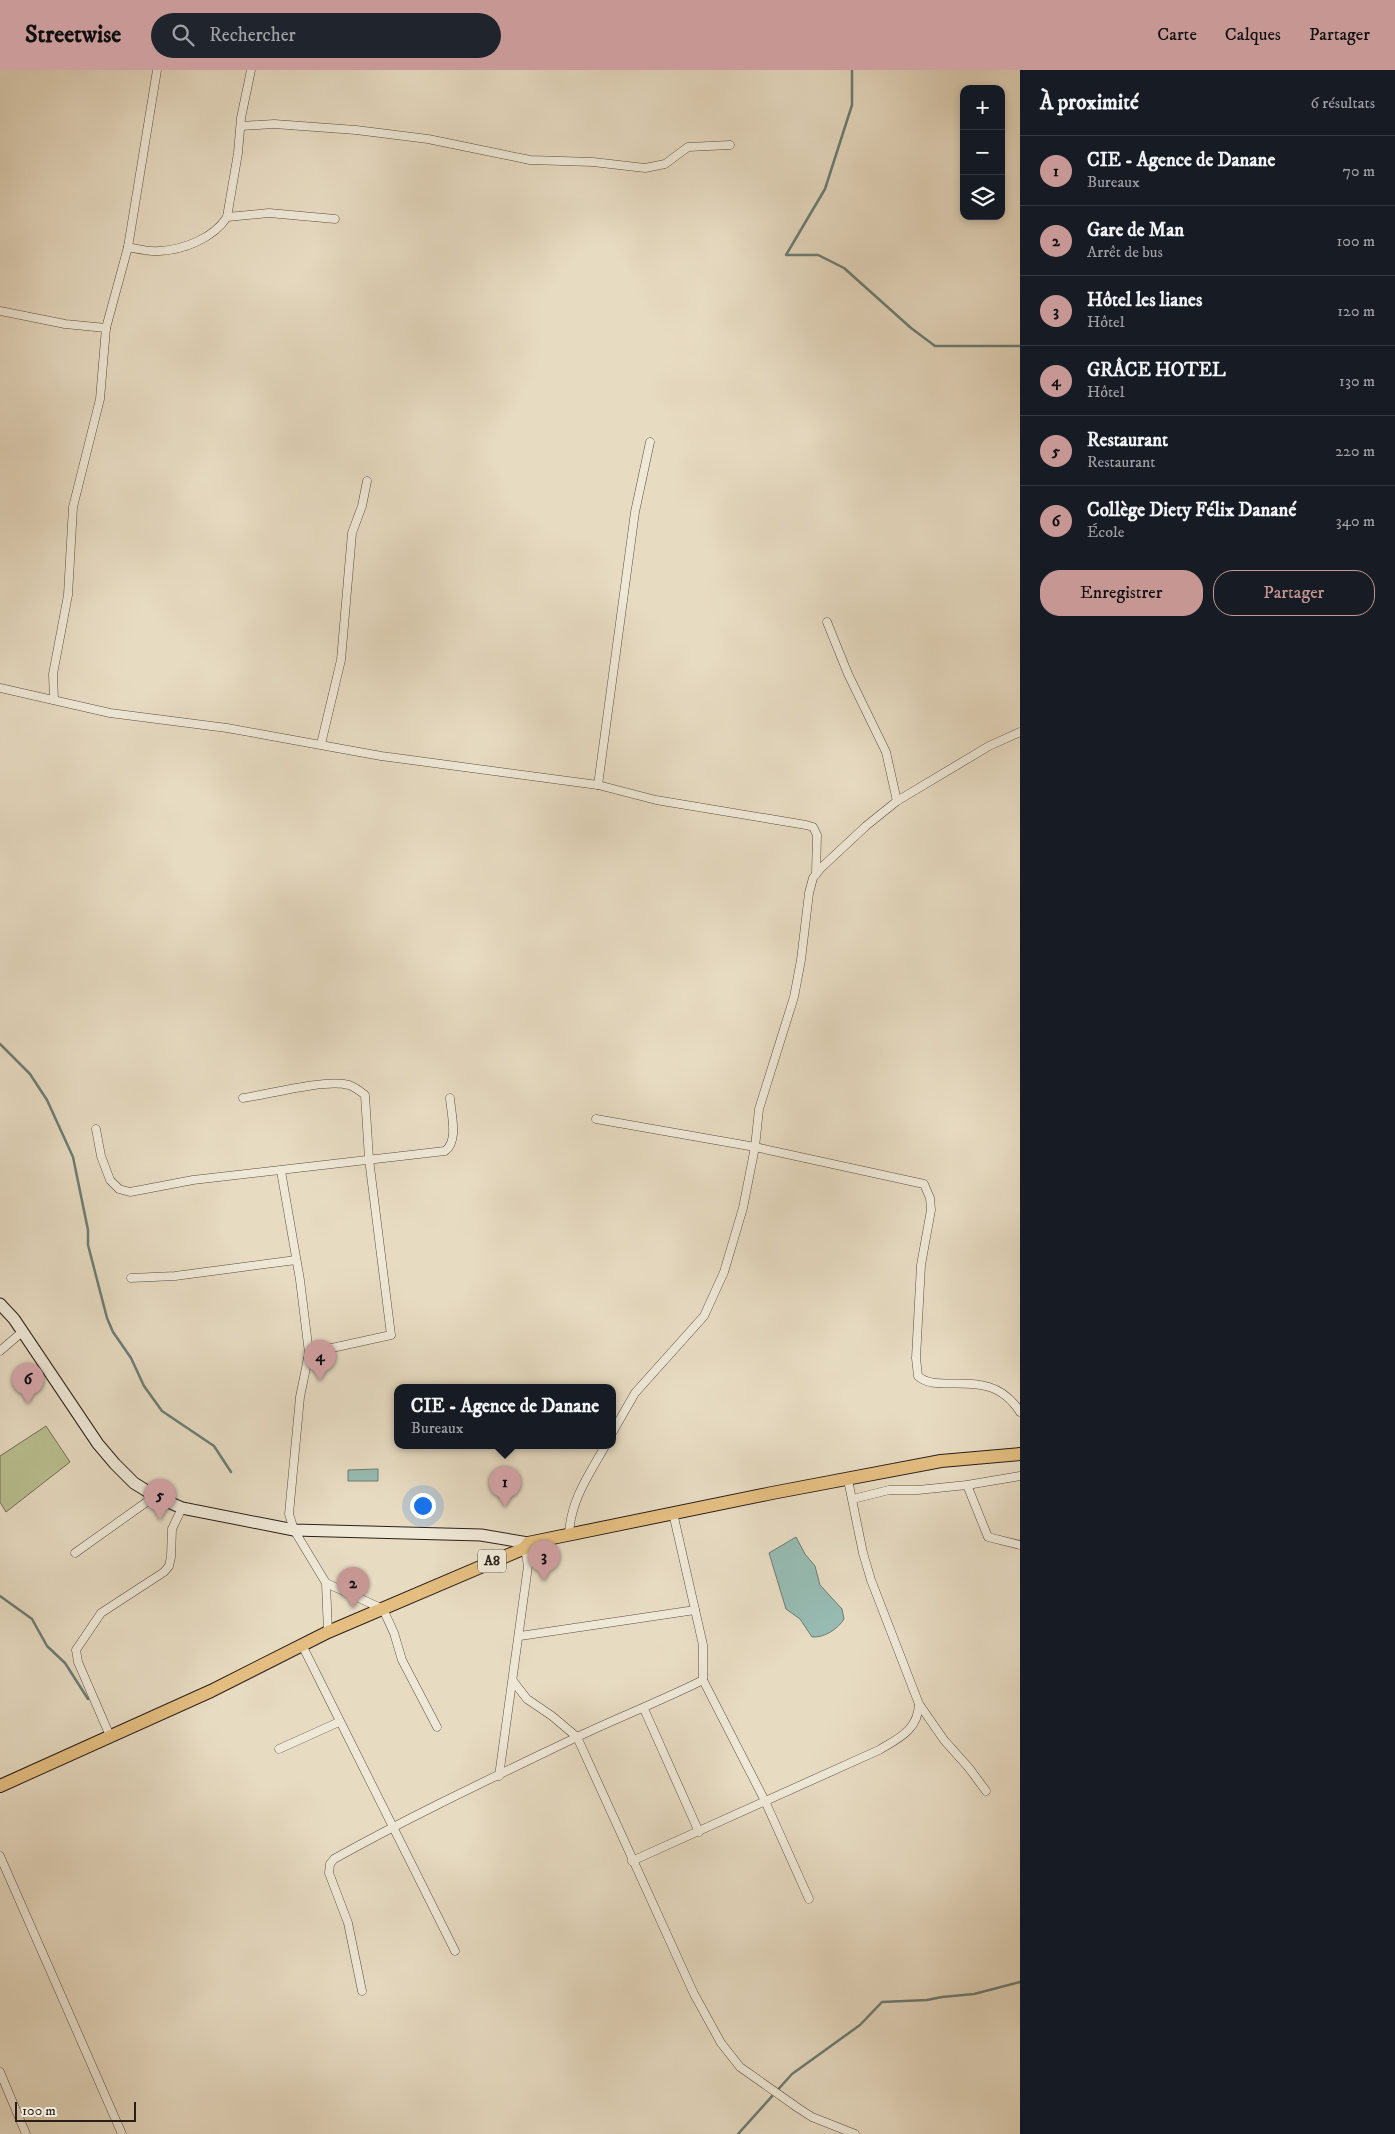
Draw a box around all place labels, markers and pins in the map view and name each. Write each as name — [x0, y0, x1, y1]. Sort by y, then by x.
pin: 4 — [304, 1340, 336, 1381]
pin: 6 — [12, 1363, 44, 1404]
pin: 1 — [489, 1466, 521, 1507]
pin: 5 — [144, 1479, 176, 1520]
pin: 3 — [528, 1540, 560, 1581]
pin: 2 — [337, 1567, 369, 1608]

